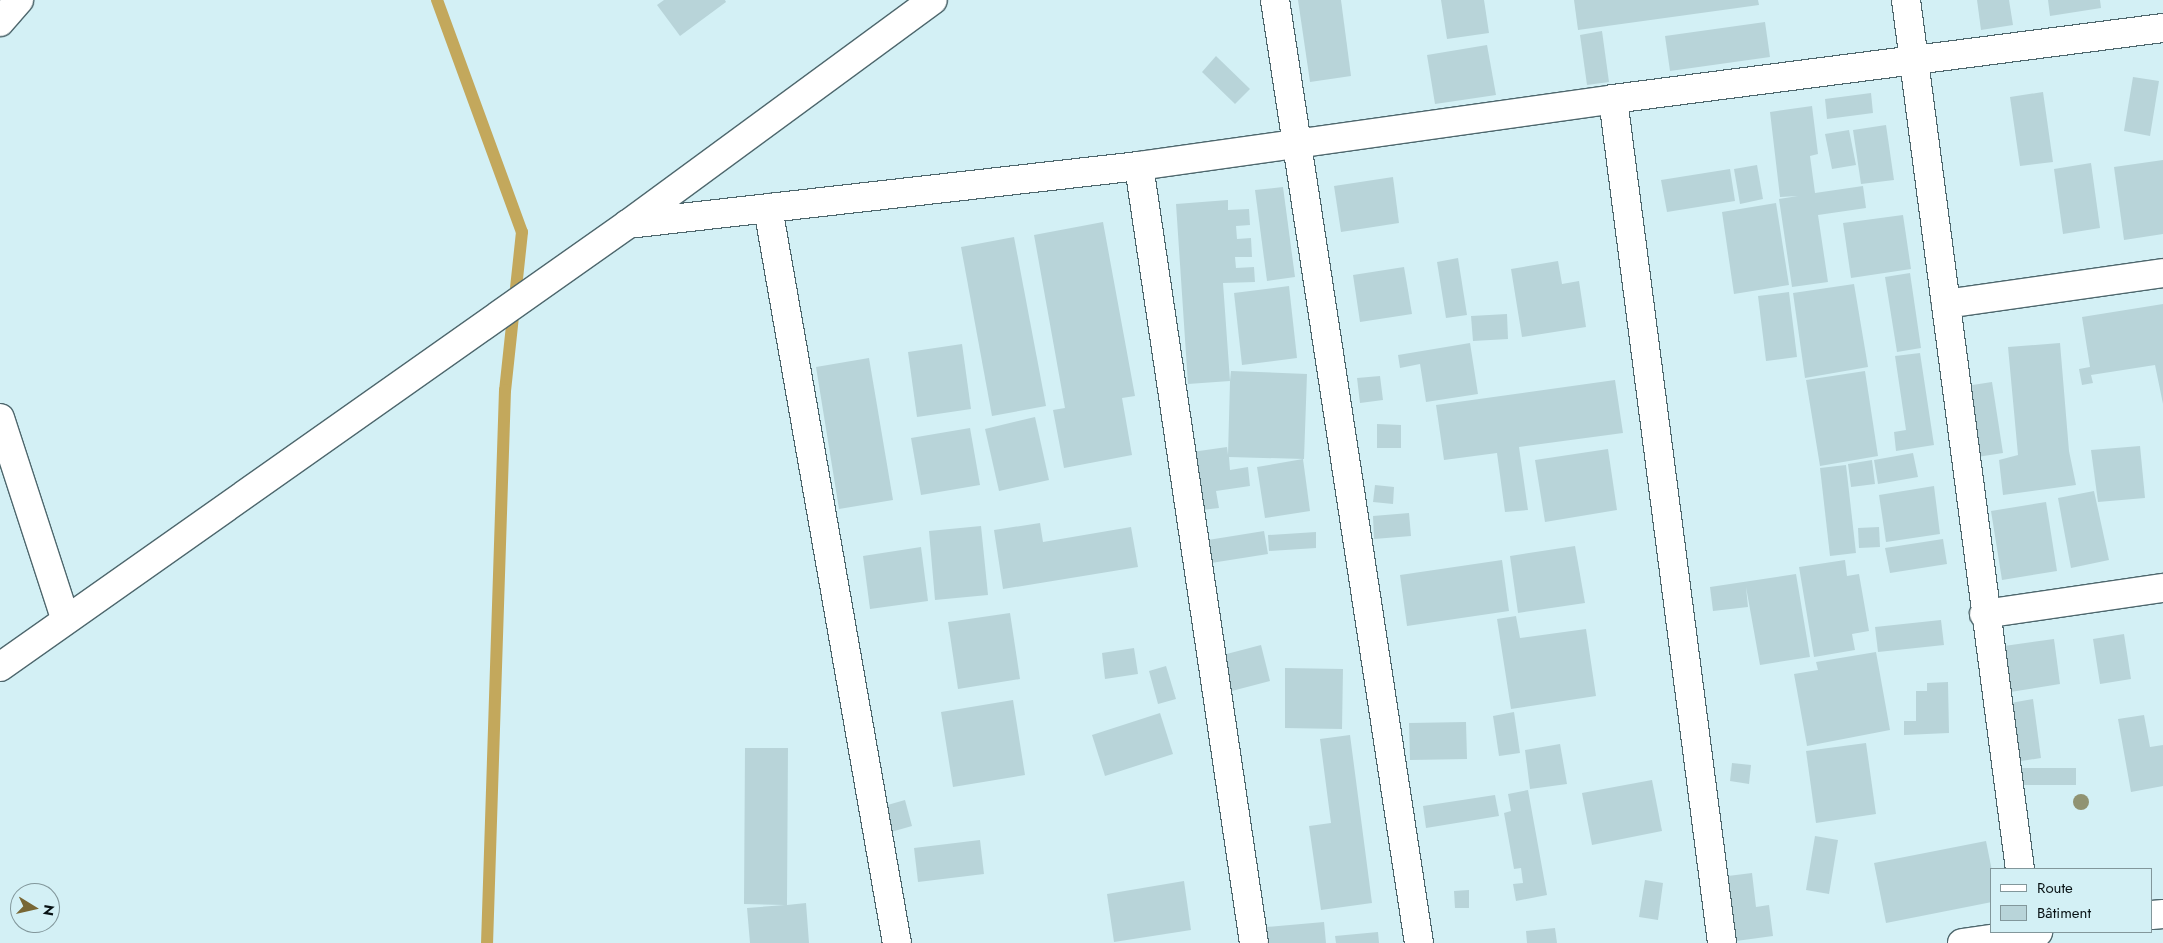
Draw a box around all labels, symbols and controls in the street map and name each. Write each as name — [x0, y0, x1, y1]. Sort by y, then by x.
legend — [1990, 868, 2153, 933]
text: Route — [2037, 877, 2073, 899]
north arrow — [10, 883, 60, 933]
text: Bâtiment — [2037, 902, 2091, 924]
text: N — [38, 903, 60, 917]

